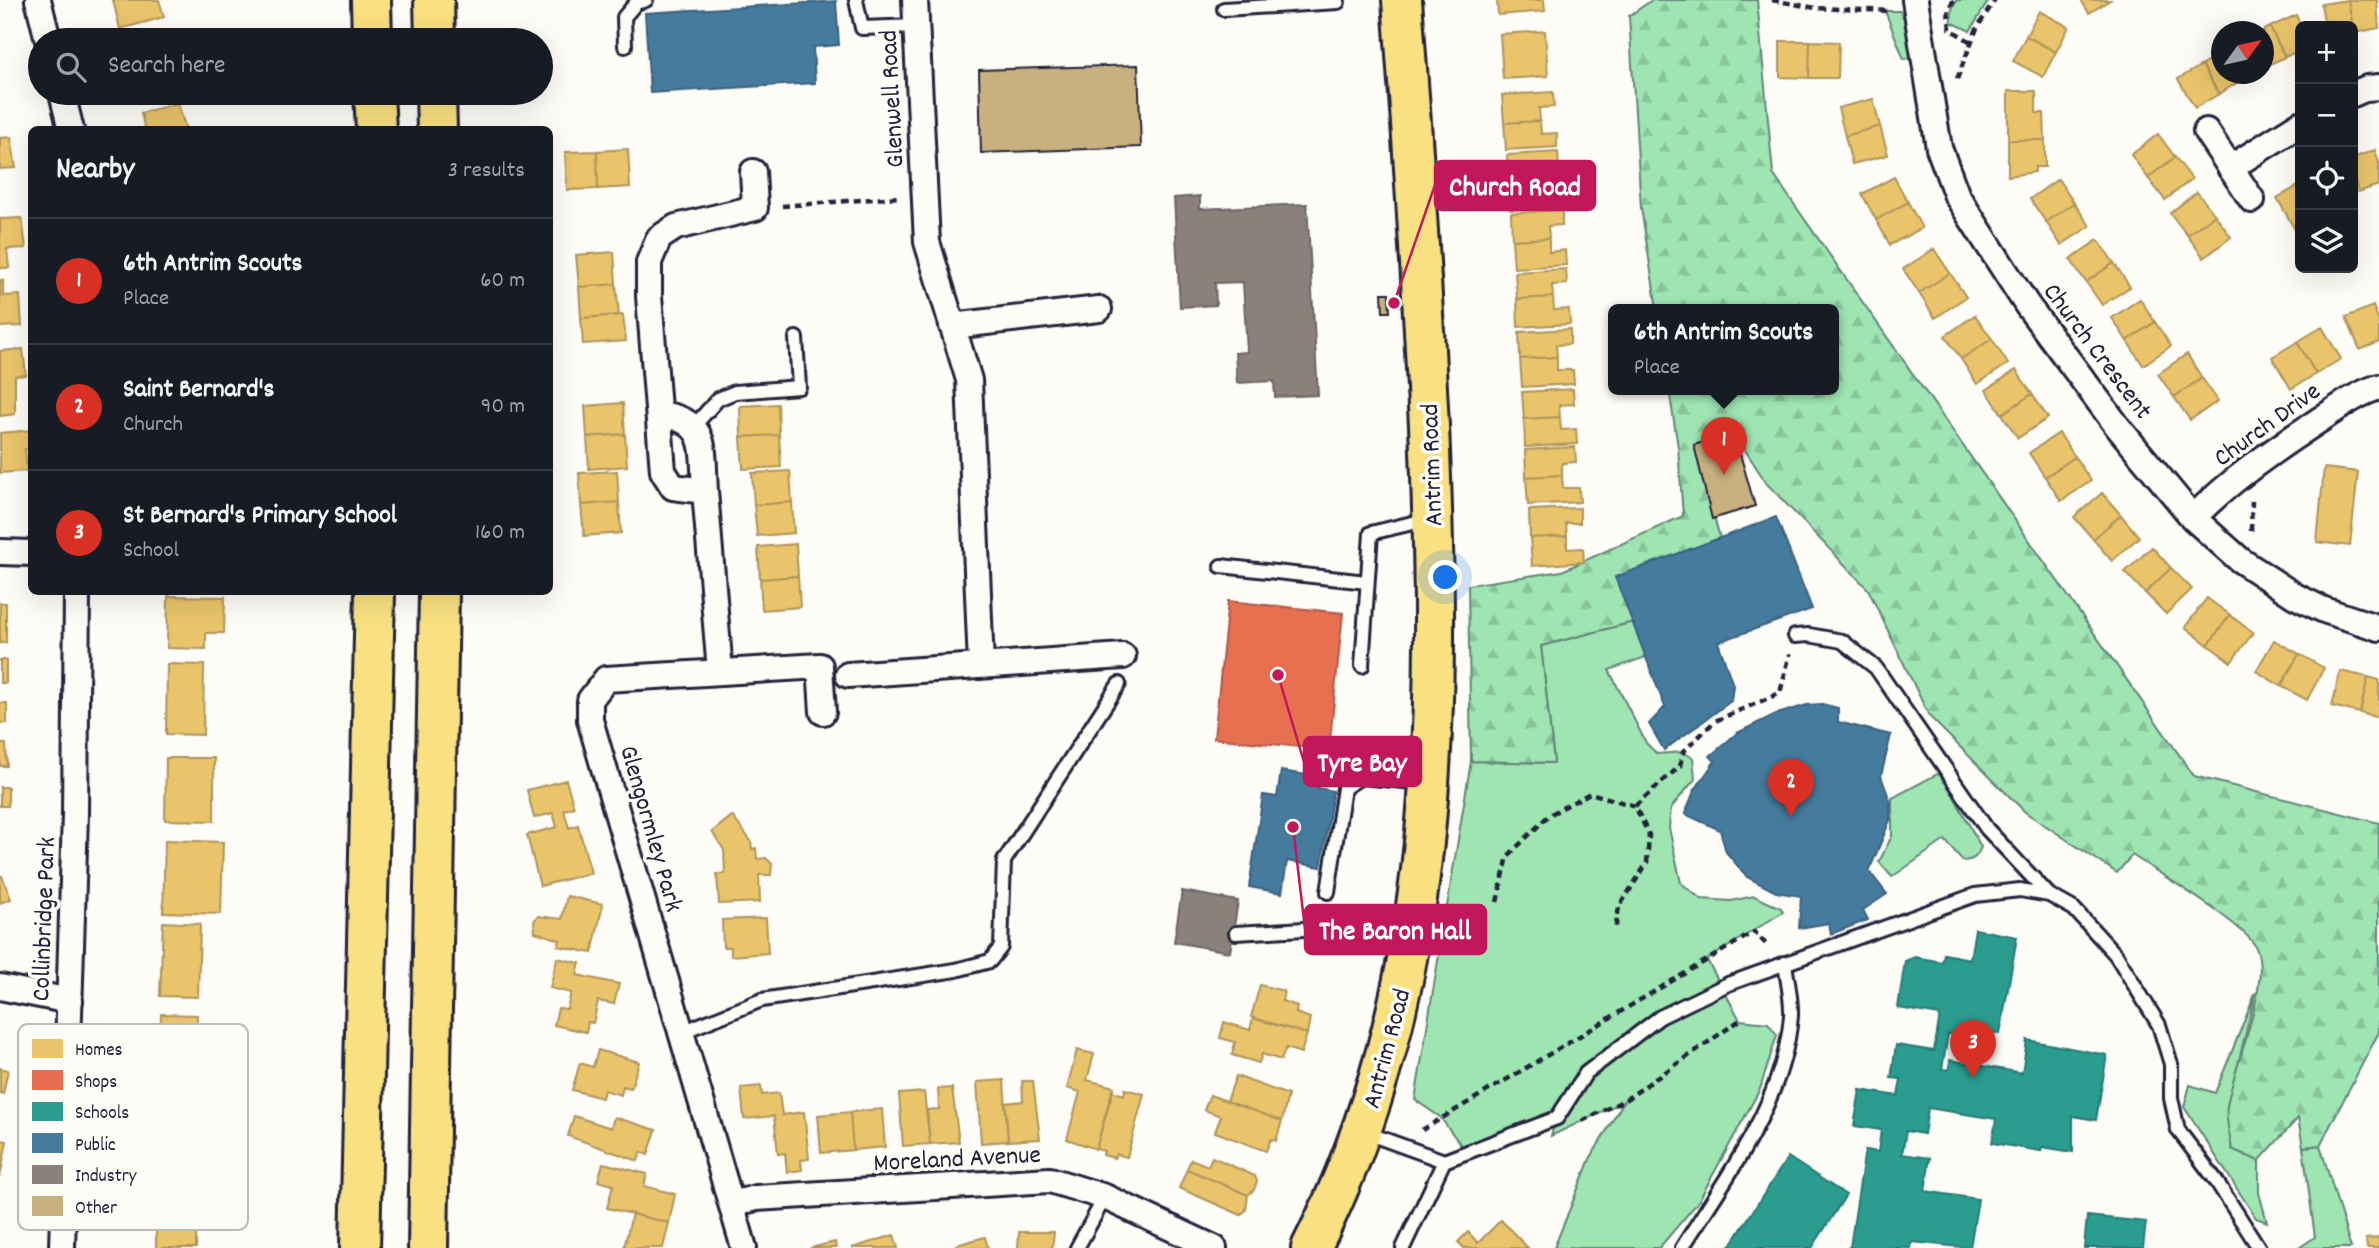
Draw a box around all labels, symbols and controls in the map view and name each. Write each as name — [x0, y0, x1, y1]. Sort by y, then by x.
north arrow — [2211, 21, 2274, 84]
map controls — [2295, 21, 2358, 273]
button: + — [2295, 21, 2358, 84]
search box — [28, 28, 553, 105]
street label: Glenwell Road — [871, 29, 916, 169]
icon: search — [52, 48, 90, 86]
text: Search here — [108, 48, 226, 85]
button: − — [2295, 84, 2358, 147]
button: locate — [2295, 147, 2358, 210]
text: Nearby — [56, 150, 134, 193]
text: 3 results — [448, 155, 525, 188]
callout: Church Road — [1435, 161, 1595, 210]
text: Church Road — [1449, 170, 1581, 210]
button: layers — [2295, 210, 2358, 273]
text: 6th Antrim Scouts — [123, 246, 302, 283]
text: 1 — [76, 265, 82, 298]
text: 60 m — [480, 265, 525, 298]
street label: Church Crescent — [2033, 276, 2160, 428]
text: Place — [123, 283, 169, 316]
popup — [1608, 304, 1839, 395]
text: 6th Antrim Scouts — [1634, 315, 1813, 352]
text: Place — [1634, 352, 1680, 385]
text: Saint Bernard's — [123, 372, 275, 409]
street label: Church Drive — [2207, 374, 2329, 477]
text: 2 — [74, 391, 84, 424]
text: 90 m — [481, 391, 525, 424]
street label: Antrim Road — [1413, 403, 1454, 527]
text: Church — [123, 409, 183, 442]
pin: 1 — [1701, 417, 1747, 475]
text: St Bernard's Primary School — [123, 498, 397, 535]
text: 3 — [74, 517, 84, 550]
text: 160 m — [475, 517, 525, 550]
text: School — [123, 535, 179, 568]
your location — [1428, 560, 1462, 594]
callout: Tyre Bay — [1304, 737, 1421, 786]
street label: Glengormley Park — [608, 741, 691, 917]
text: Tyre Bay — [1317, 746, 1408, 786]
pin: 2 — [1768, 759, 1814, 817]
street label: Collinbridge Park — [24, 836, 67, 1002]
callout: The Baron Hall — [1305, 905, 1486, 954]
text: The Baron Hall — [1319, 914, 1471, 954]
street label: Antrim Road — [1355, 985, 1422, 1113]
pin: 3 — [1950, 1020, 1996, 1078]
legend — [18, 1024, 248, 1230]
text: Homes — [75, 1038, 123, 1065]
text: Shops — [75, 1070, 117, 1097]
text: Schools — [75, 1101, 129, 1128]
text: Public — [75, 1133, 116, 1160]
street label: Moreland Avenue — [873, 1138, 1042, 1183]
text: Industry — [75, 1164, 137, 1191]
text: Other — [75, 1196, 117, 1223]

